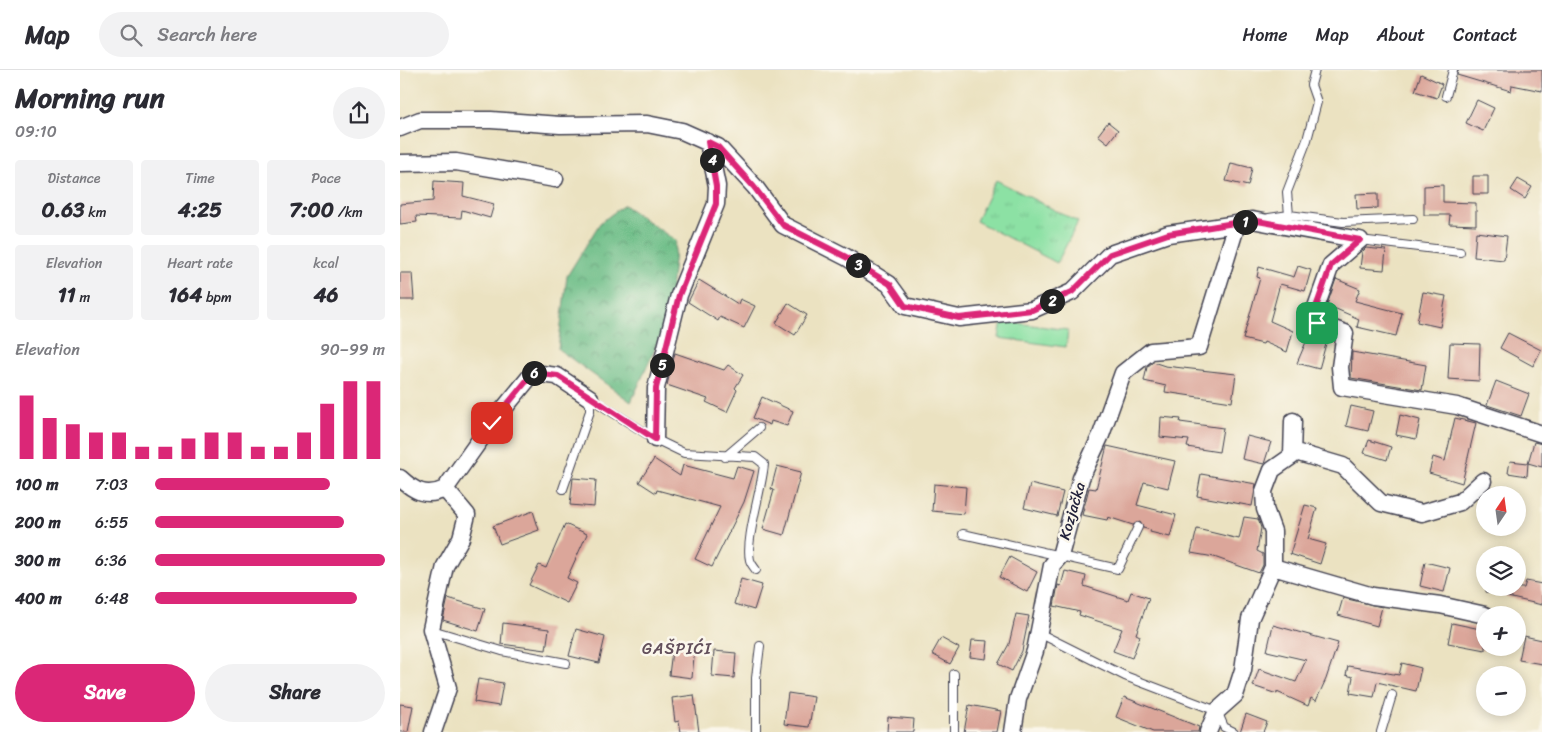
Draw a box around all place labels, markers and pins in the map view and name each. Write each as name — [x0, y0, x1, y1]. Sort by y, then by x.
pin: 4 — [700, 148, 724, 172]
pin: 1 — [1232, 210, 1258, 234]
pin: 3 — [846, 252, 870, 278]
pin: 2 — [1040, 288, 1064, 314]
pin — [1296, 302, 1338, 344]
pin: 5 — [650, 352, 674, 378]
pin: 6 — [522, 360, 546, 386]
pin — [471, 402, 513, 444]

